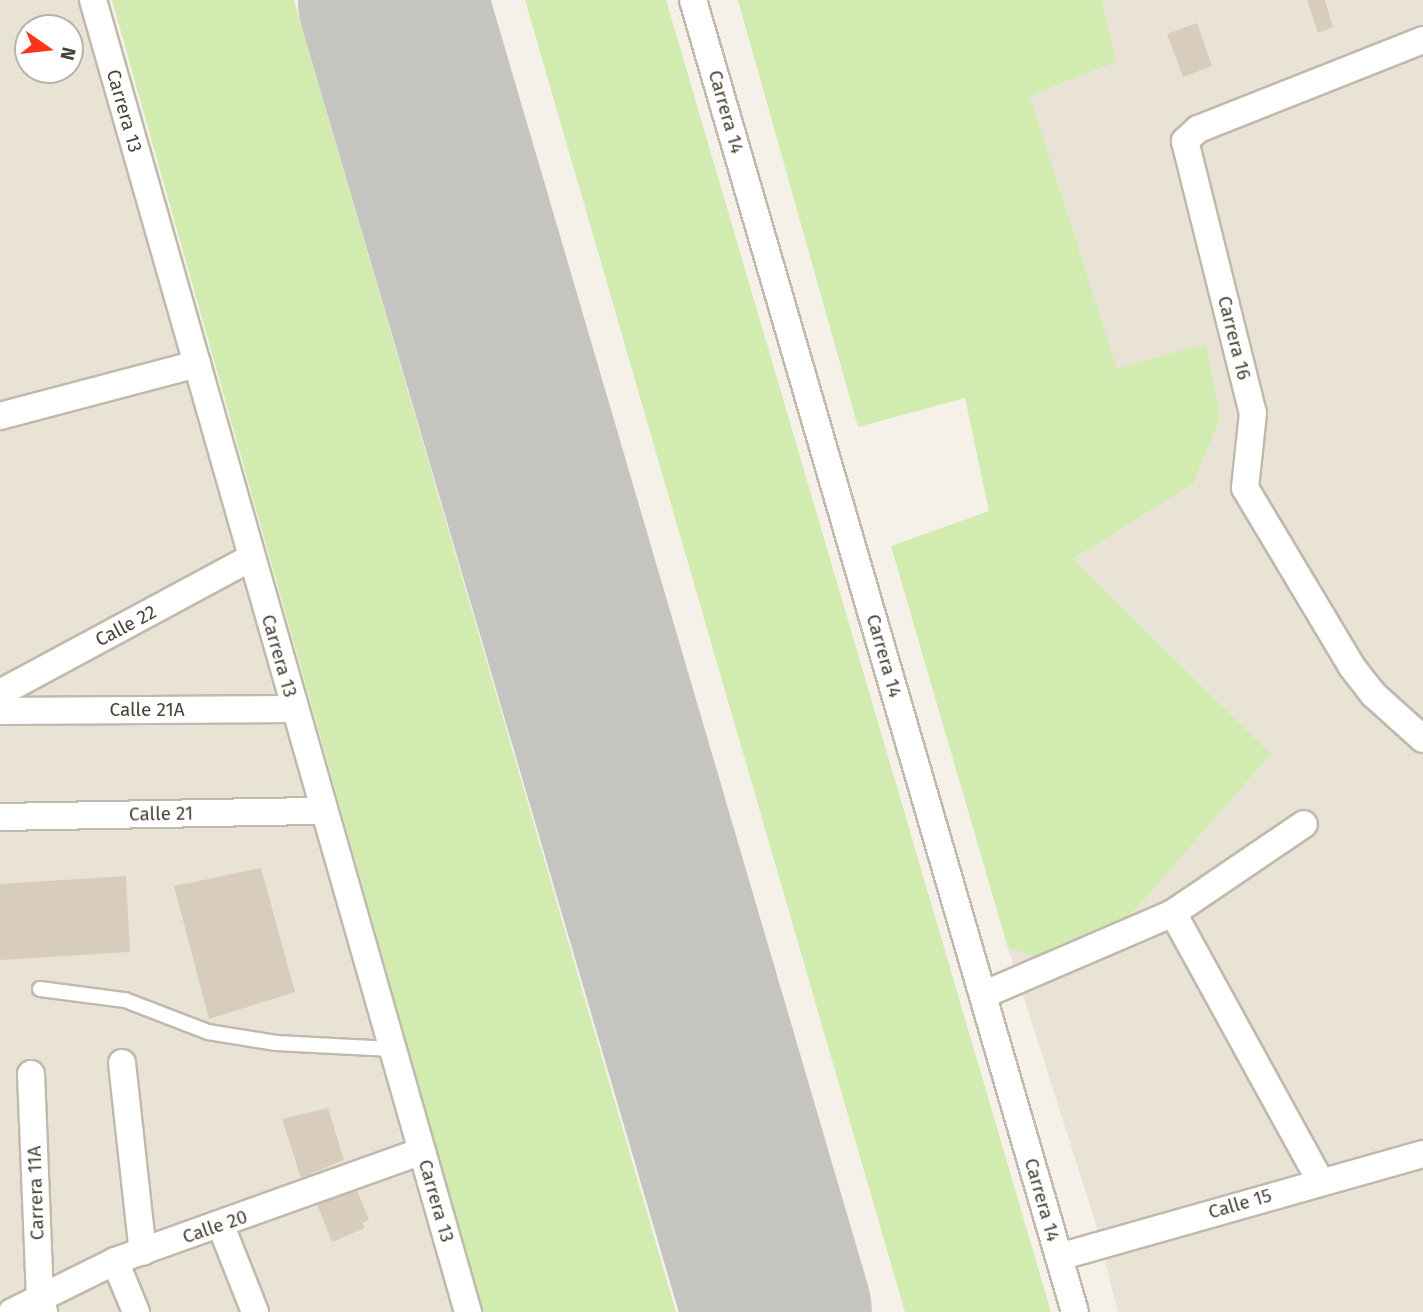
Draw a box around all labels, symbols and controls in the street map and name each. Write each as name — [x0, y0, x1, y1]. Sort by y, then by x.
north arrow — [14, 14, 84, 84]
text: N — [55, 45, 81, 63]
street label: Carrera 13 — [101, 67, 147, 155]
street label: Carrera 14 — [703, 68, 749, 156]
street label: Carrera 16 — [1213, 294, 1255, 382]
street label: Calle 22 — [92, 600, 160, 652]
street label: Carrera 13 — [256, 612, 302, 700]
street label: Carrera 14 — [861, 612, 907, 700]
street label: Calle 21A — [109, 699, 185, 721]
street label: Calle 21 — [129, 802, 193, 826]
street label: Carrera 11A — [23, 1145, 49, 1241]
street label: Carrera 14 — [1019, 1156, 1065, 1244]
street label: Carrera 13 — [413, 1157, 459, 1245]
street label: Calle 15 — [1206, 1184, 1274, 1224]
street label: Calle 20 — [180, 1205, 250, 1249]

